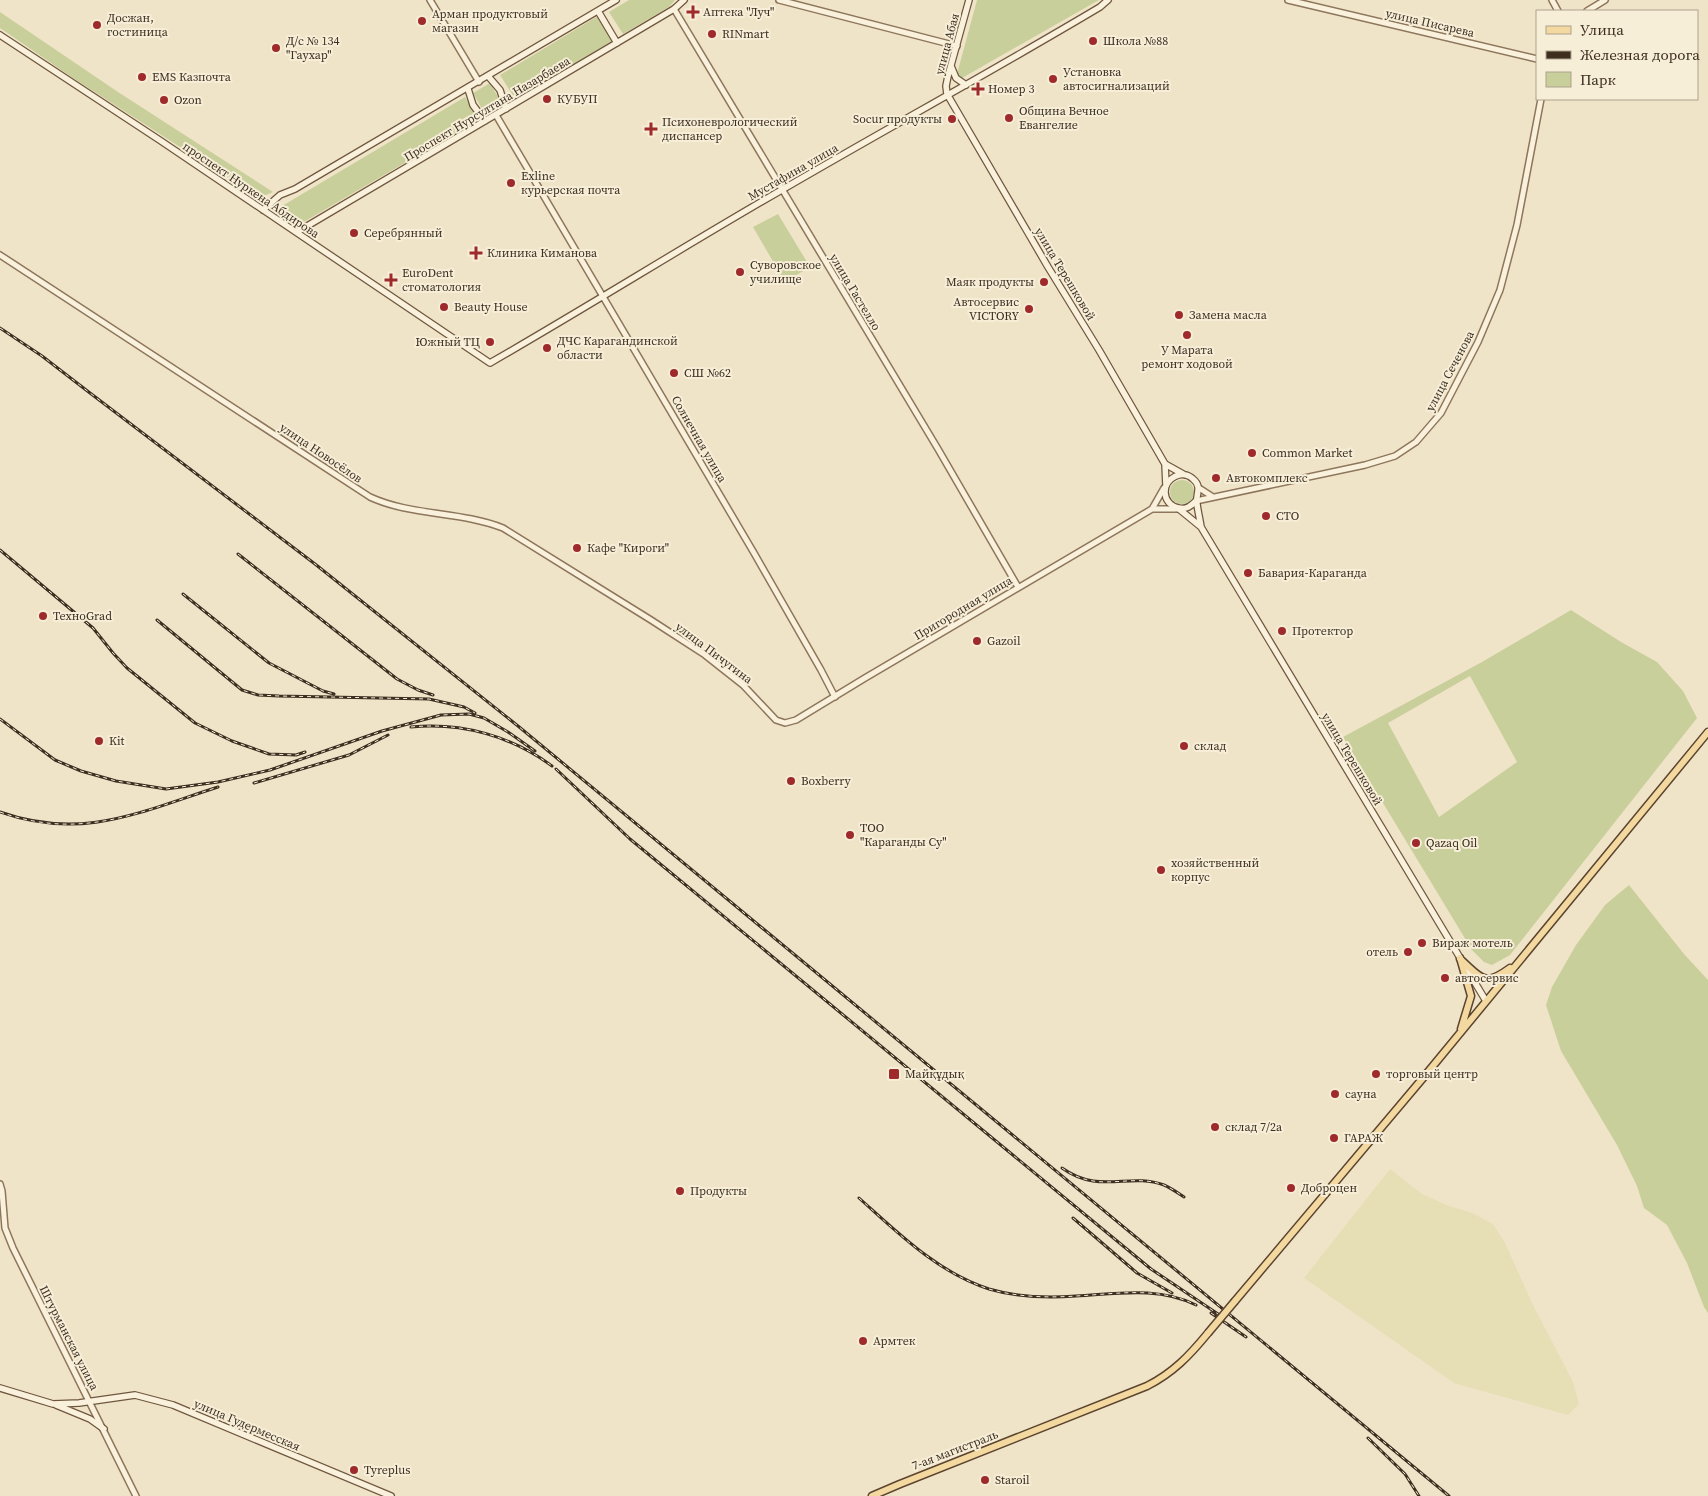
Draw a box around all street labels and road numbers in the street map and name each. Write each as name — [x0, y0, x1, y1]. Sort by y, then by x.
street label: улица Писарева — [1384, 5, 1477, 41]
street label: улица Абая — [931, 11, 963, 77]
street label: Проспект Нурсултана Назарбаева — [401, 52, 574, 165]
street label: проспект Нуркена Абдирова — [180, 138, 323, 242]
street label: Мустафина улица — [745, 139, 842, 204]
street label: улица Терешковой — [1031, 225, 1099, 324]
street label: улица Гастелло — [826, 251, 885, 334]
street label: улица Сеченова — [1422, 327, 1478, 414]
street label: Солнечная улица — [668, 393, 731, 486]
street label: улица Новосёлов — [277, 419, 365, 487]
street label: Пригородная улица — [911, 572, 1016, 644]
street label: улица Пичугина — [672, 619, 757, 688]
street label: улица Терешковой — [1318, 710, 1386, 809]
street label: Штурманская улица — [36, 1283, 103, 1394]
street label: улица Гудермесская — [192, 1395, 302, 1455]
street label: 7-ая магистраль — [910, 1426, 1000, 1474]

